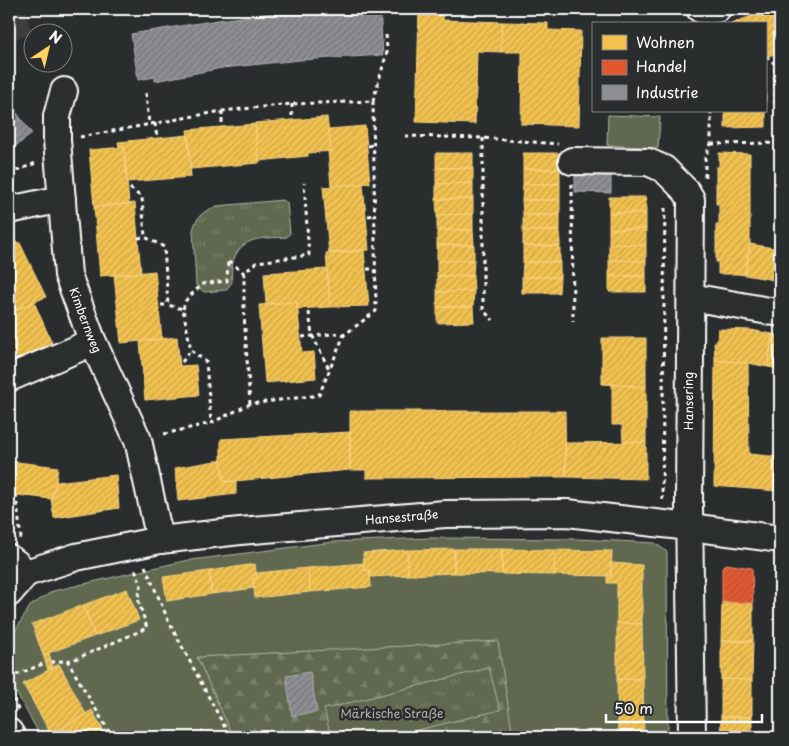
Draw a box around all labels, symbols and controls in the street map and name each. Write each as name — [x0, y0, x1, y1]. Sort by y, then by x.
north arrow — [22, 22, 72, 72]
legend — [592, 22, 766, 112]
text: N — [45, 25, 66, 49]
text: Wohnen — [636, 30, 695, 53]
text: Handel — [636, 54, 687, 77]
text: Industrie — [636, 80, 698, 103]
street label: Kimbernweg — [65, 285, 107, 356]
street label: Hansering — [679, 372, 697, 430]
street label: Hansestraße — [364, 505, 439, 529]
scale bar — [606, 691, 763, 723]
text: 50 m — [614, 696, 653, 719]
park label: Märkische Straße — [341, 704, 443, 722]

